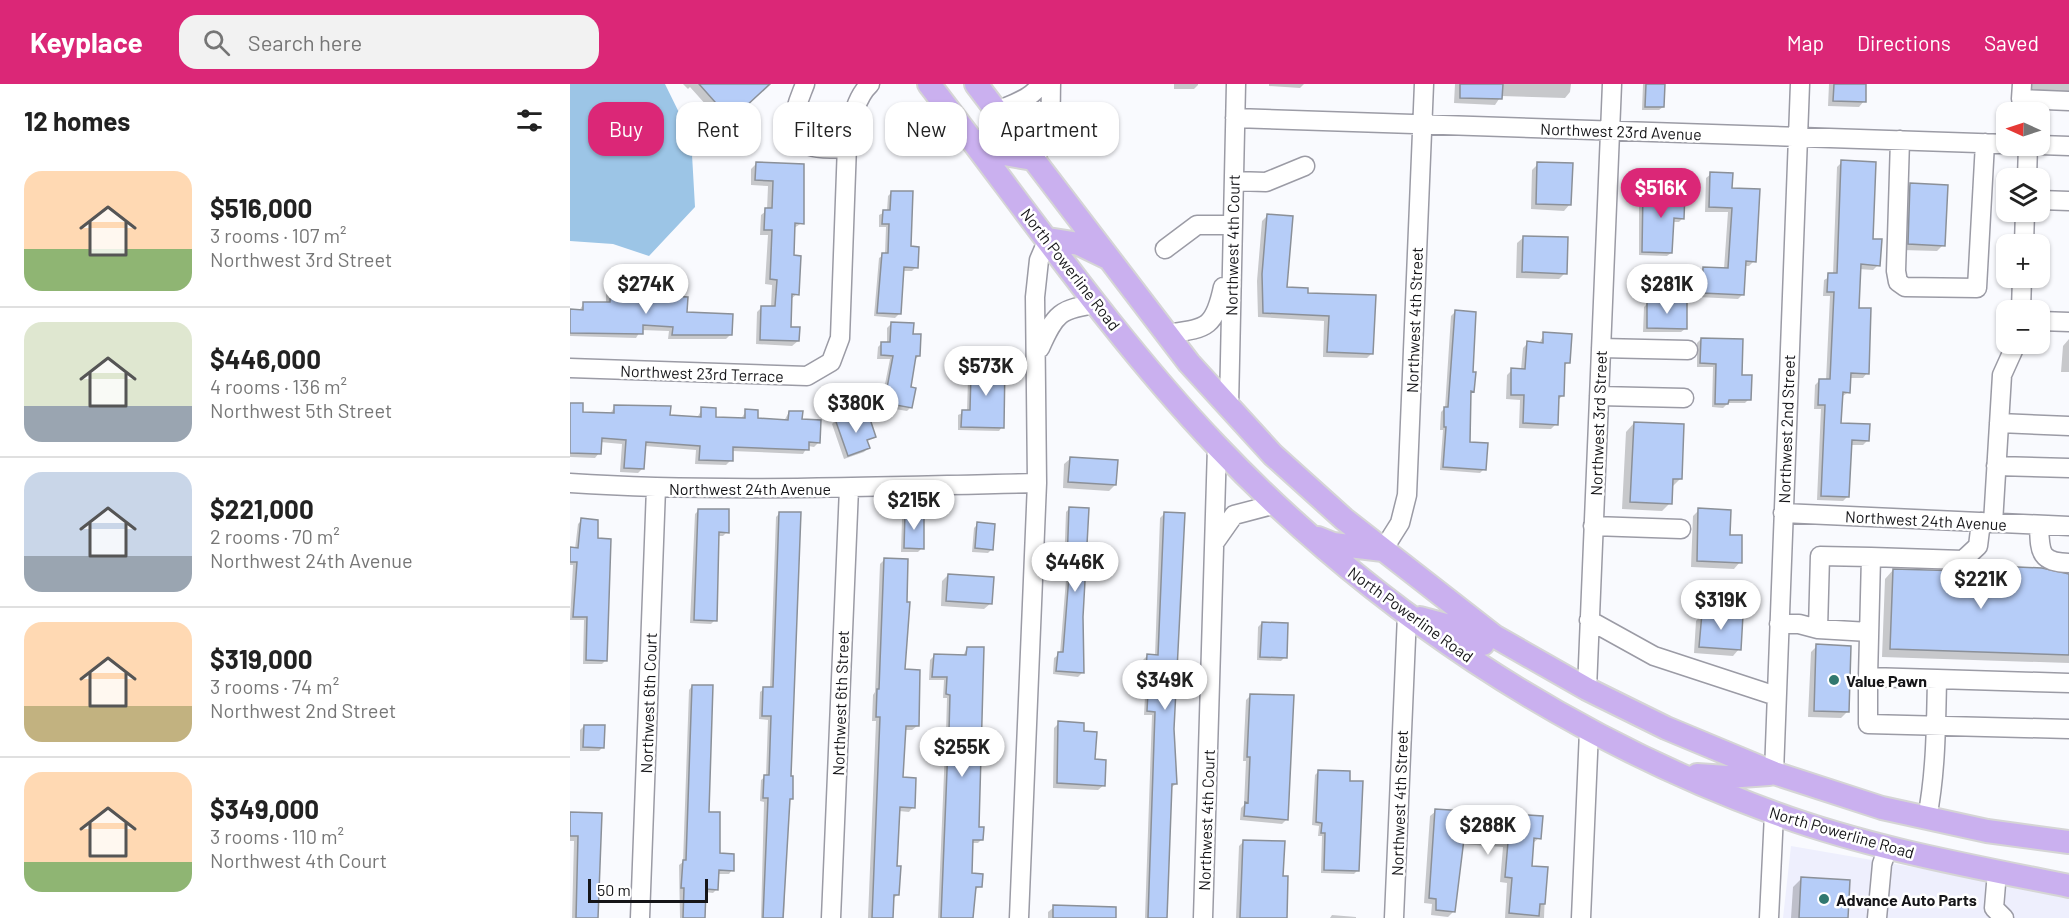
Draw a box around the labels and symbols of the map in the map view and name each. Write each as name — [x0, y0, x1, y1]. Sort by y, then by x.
north arrow — [1996, 102, 2050, 156]
street label: Northwest 23rd Avenue — [1540, 119, 1702, 143]
pin: $516K — [1619, 168, 1703, 219]
street label: Northwest 4th Court — [1221, 174, 1243, 316]
street label: North Powerline Road — [1017, 204, 1125, 334]
street label: Northwest 4th Street — [1402, 247, 1426, 393]
pin: $274K — [604, 264, 688, 315]
pin: $281K — [1625, 264, 1709, 315]
pin: $573K — [944, 346, 1028, 397]
street label: Northwest 3rd Street — [1586, 350, 1610, 496]
street label: Northwest 2nd Street — [1774, 354, 1798, 504]
street label: Northwest 23rd Terrace — [620, 361, 784, 385]
pin: $380K — [814, 383, 898, 434]
street label: Northwest 24th Avenue — [669, 479, 831, 498]
pin: $215K — [872, 480, 956, 531]
street label: Northwest 24th Avenue — [1845, 506, 2007, 534]
pin: $446K — [1033, 542, 1117, 593]
pin: $221K — [1939, 559, 2023, 610]
street label: North Powerline Road — [1345, 562, 1477, 666]
pin: $319K — [1679, 580, 1763, 631]
street label: Northwest 6th Street — [828, 630, 852, 776]
street label: Northwest 6th Court — [636, 632, 660, 774]
pin: $349K — [1123, 660, 1207, 711]
place label: Value Pawn — [1846, 671, 1927, 690]
marker: Value Pawn — [1827, 673, 1841, 687]
pin: $255K — [920, 727, 1004, 778]
street label: Northwest 4th Street — [1387, 730, 1411, 876]
street label: Northwest 4th Court — [1194, 749, 1218, 891]
street label: North Powerline Road — [1767, 802, 1917, 862]
pin: $288K — [1446, 805, 1530, 856]
scale bar — [588, 876, 708, 904]
place label: Advance Auto Parts — [1836, 890, 1977, 909]
marker: Advance Auto Parts — [1817, 892, 1831, 906]

